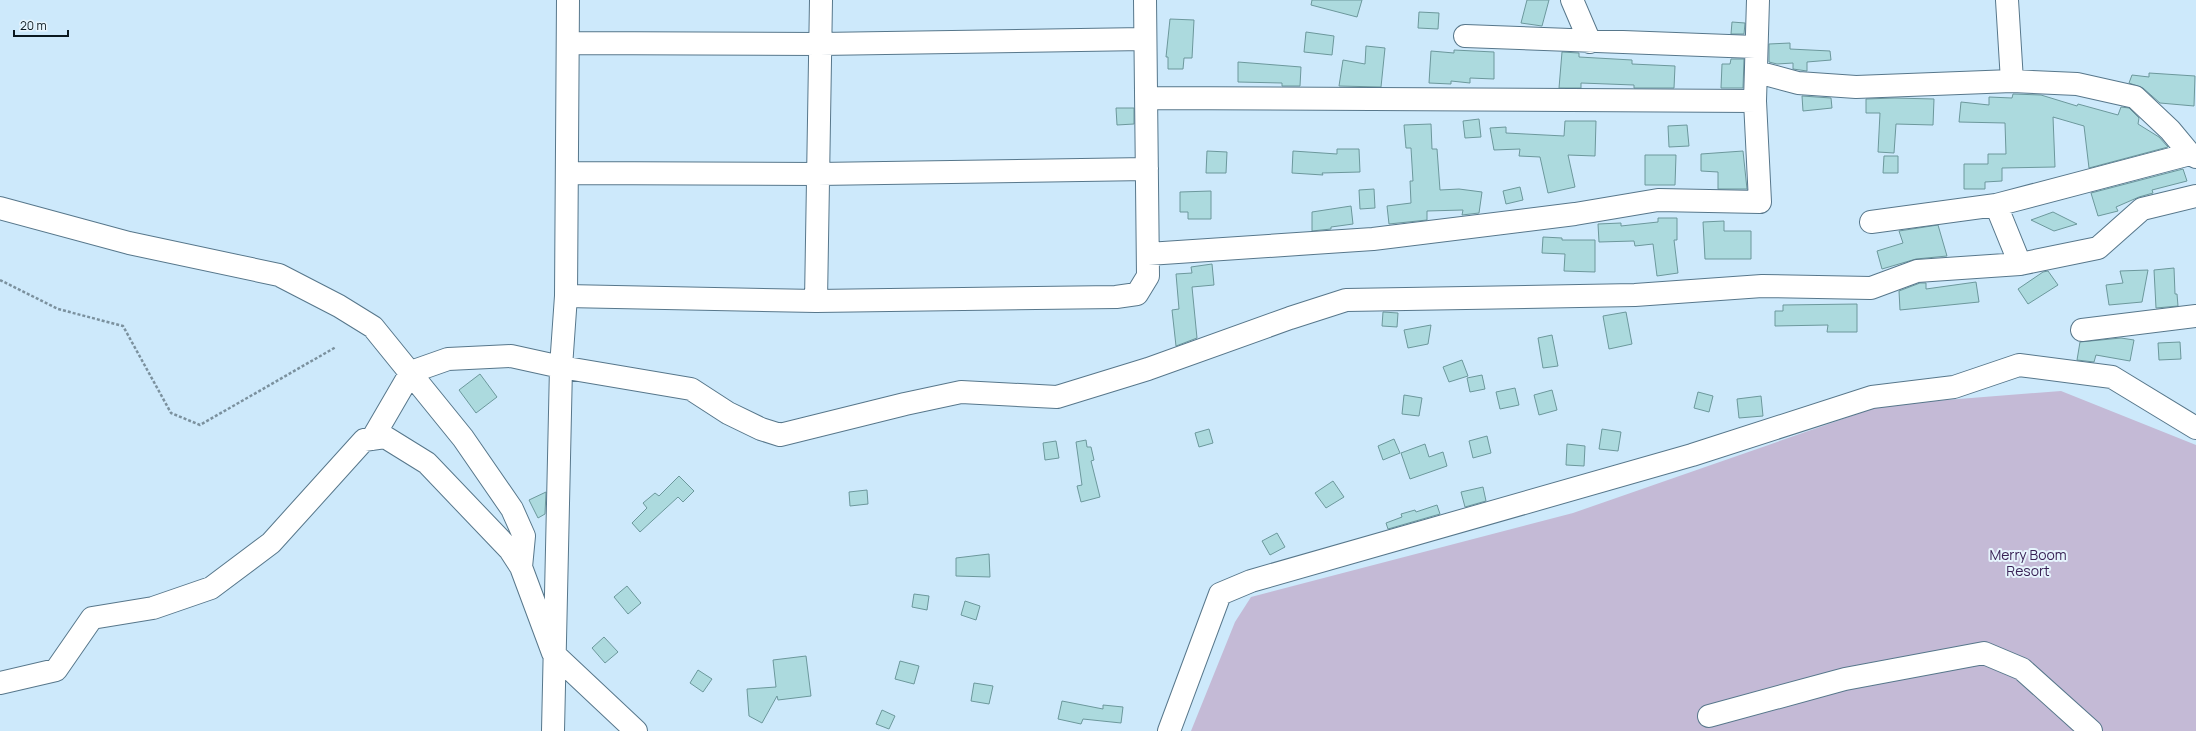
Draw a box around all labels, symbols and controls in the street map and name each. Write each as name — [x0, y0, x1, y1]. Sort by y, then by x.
scale bar — [14, 12, 68, 38]
text: 20 m — [20, 17, 47, 34]
park label: Merry Boom Resort — [1989, 545, 2067, 580]

